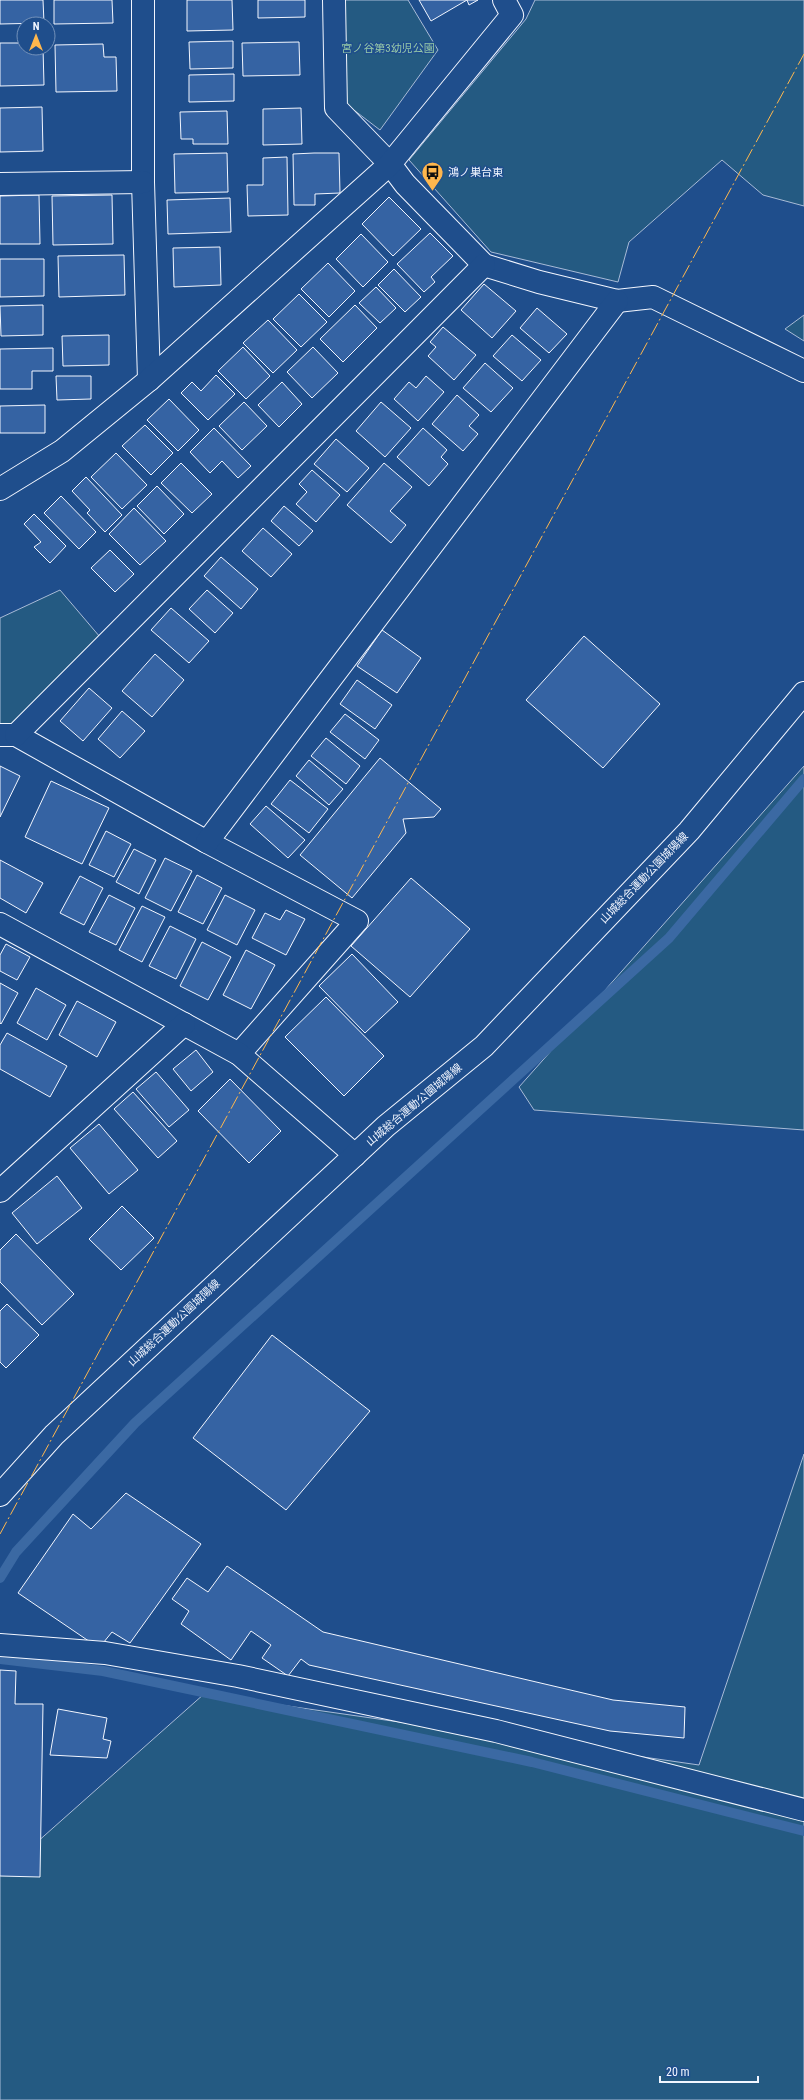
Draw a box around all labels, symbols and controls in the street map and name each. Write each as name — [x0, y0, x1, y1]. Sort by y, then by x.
north arrow — [16, 16, 56, 56]
text: N — [33, 20, 40, 33]
park label: 宮ノ谷第3幼児公園 — [341, 42, 435, 55]
bus stop icon: 鴻ノ巣台東 — [420, 159, 446, 192]
place label: 鴻ノ巣台東 — [448, 166, 503, 179]
street label: 山城総合運動公園城陽線 — [597, 830, 691, 926]
street label: 山城総合運動公園城陽線 — [363, 1061, 465, 1149]
street label: 山城総合運動公園城陽線 — [125, 1277, 223, 1369]
scale bar — [660, 2058, 758, 2084]
text: 20 m — [666, 2065, 690, 2079]

